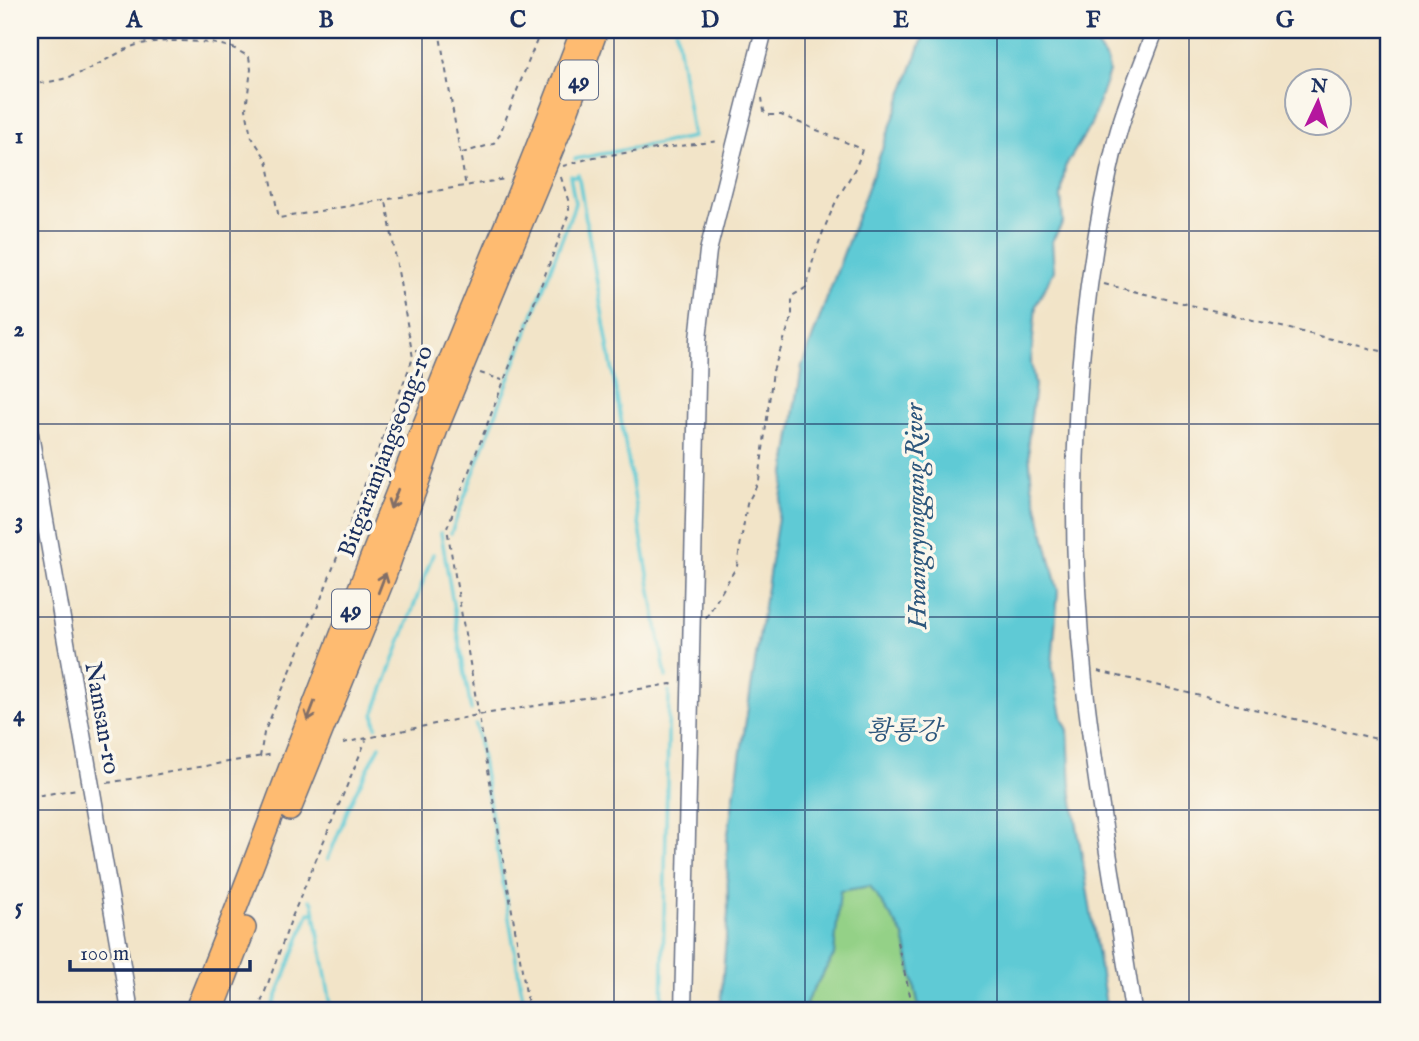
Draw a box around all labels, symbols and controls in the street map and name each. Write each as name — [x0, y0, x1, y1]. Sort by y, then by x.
text: A — [125, 6, 143, 35]
text: B — [318, 6, 334, 35]
text: C — [510, 6, 527, 35]
text: D — [701, 6, 719, 35]
text: E — [893, 6, 909, 35]
text: F — [1086, 6, 1101, 35]
text: G — [1276, 6, 1295, 35]
road number: 49 — [560, 60, 598, 100]
north arrow — [1282, 66, 1352, 136]
text: N — [1309, 74, 1329, 100]
text: 1 — [15, 122, 23, 151]
text: 2 — [14, 315, 25, 344]
street label: Bitgaramjangseong-ro — [332, 341, 441, 562]
water label: Hwangryonggang River — [898, 402, 936, 630]
one-way arrow — [387, 488, 400, 510]
text: 3 — [15, 507, 23, 536]
one-way arrow — [377, 573, 390, 595]
road number: 49 — [332, 590, 370, 628]
street label: Namsan-ro — [76, 660, 127, 777]
text: 4 — [13, 700, 25, 729]
one-way arrow — [304, 700, 317, 721]
water label: 황룡강 — [866, 715, 946, 748]
text: 5 — [15, 893, 24, 922]
scale bar — [70, 929, 250, 973]
text: 100 m — [80, 941, 129, 968]

